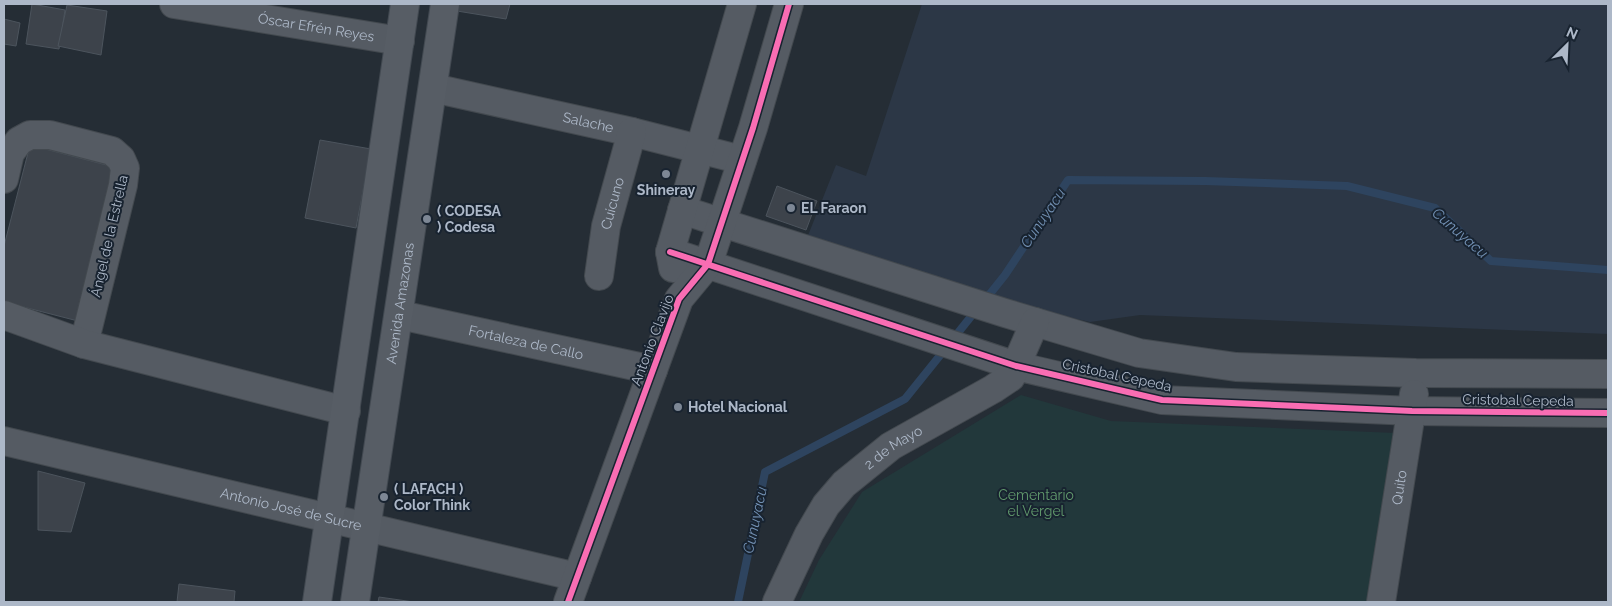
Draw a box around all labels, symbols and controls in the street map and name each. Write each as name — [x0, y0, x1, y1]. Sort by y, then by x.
street label: Óscar Efrén Reyes — [257, 9, 376, 45]
north arrow — [1542, 20, 1592, 70]
text: N — [1564, 24, 1580, 43]
street label: Salache — [561, 109, 615, 136]
marker: Shineray — [660, 168, 672, 180]
street label: Ángel de la Estrella — [86, 173, 131, 299]
street label: Cuicuno — [597, 175, 627, 231]
place label: Shineray — [637, 182, 695, 198]
water label: Cunuyacu — [1017, 184, 1070, 251]
place label: EL Faraon — [801, 200, 866, 216]
marker: EL Faraon — [785, 202, 797, 214]
place label: ( CODESA ) Codesa — [437, 203, 502, 235]
water label: Cunuyacu — [1428, 204, 1492, 262]
marker: ( CODESA ) Codesa — [421, 213, 433, 225]
street label: Avenida Amazonas — [383, 241, 417, 365]
street label: Antonio Clavijo — [627, 292, 677, 388]
street label: Fortaleza de Callo — [467, 322, 585, 363]
street label: Cristobal Cepeda — [1061, 356, 1173, 394]
street label: Cristobal Cepeda — [1462, 391, 1574, 409]
place label: Hotel Nacional — [688, 399, 788, 415]
marker: Hotel Nacional — [672, 401, 684, 413]
street label: 2 de Mayo — [861, 422, 925, 472]
street label: Quito — [1389, 469, 1410, 506]
place label: ( LAFACH ) Color Think — [394, 481, 470, 513]
water label: Cunuyacu — [739, 484, 771, 555]
street label: Antonio José de Sucre — [219, 485, 363, 534]
park label: Cementario el Vergel — [998, 487, 1074, 519]
marker: ( LAFACH ) Color Think — [378, 491, 390, 503]

